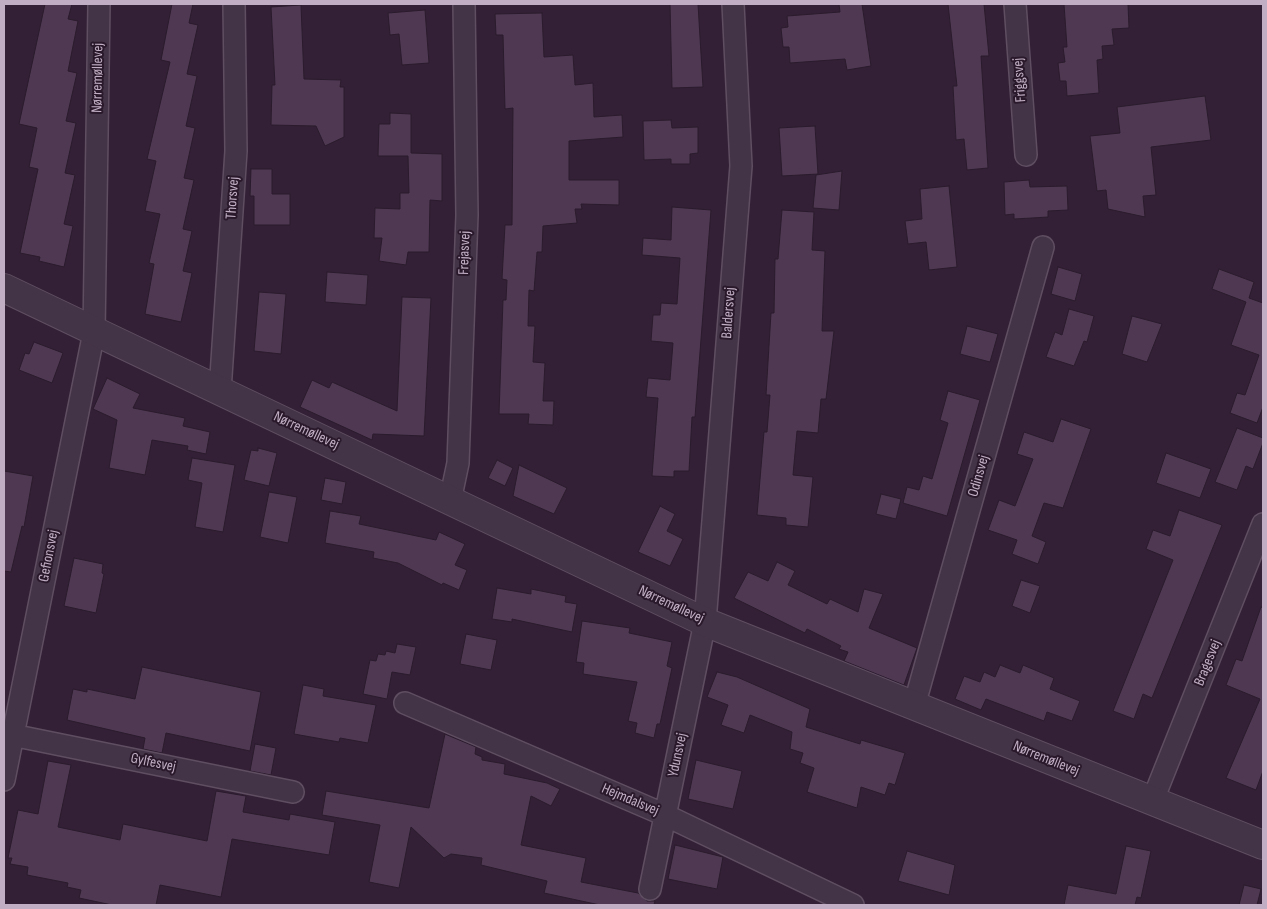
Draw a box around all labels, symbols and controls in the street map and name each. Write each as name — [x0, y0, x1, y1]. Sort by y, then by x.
street label: Nørremøllevej — [88, 43, 108, 113]
street label: Friggsvej — [1009, 57, 1031, 103]
street label: Thorsvej — [223, 176, 243, 220]
street label: Frejasvej — [455, 231, 475, 275]
street label: Baldersvej — [718, 287, 740, 339]
street label: Nørremøllevej — [270, 408, 342, 454]
street label: Odinsvej — [964, 453, 994, 499]
street label: Gefionsvej — [35, 529, 63, 583]
street label: Nørremøllevej — [635, 582, 707, 628]
street label: Bragesvej — [1191, 637, 1225, 689]
street label: Ydunsvej — [665, 732, 691, 778]
street label: Nørremøllevej — [1010, 738, 1082, 780]
street label: Gylfesvej — [129, 749, 177, 777]
street label: Hejmdalsvej — [599, 780, 661, 820]

